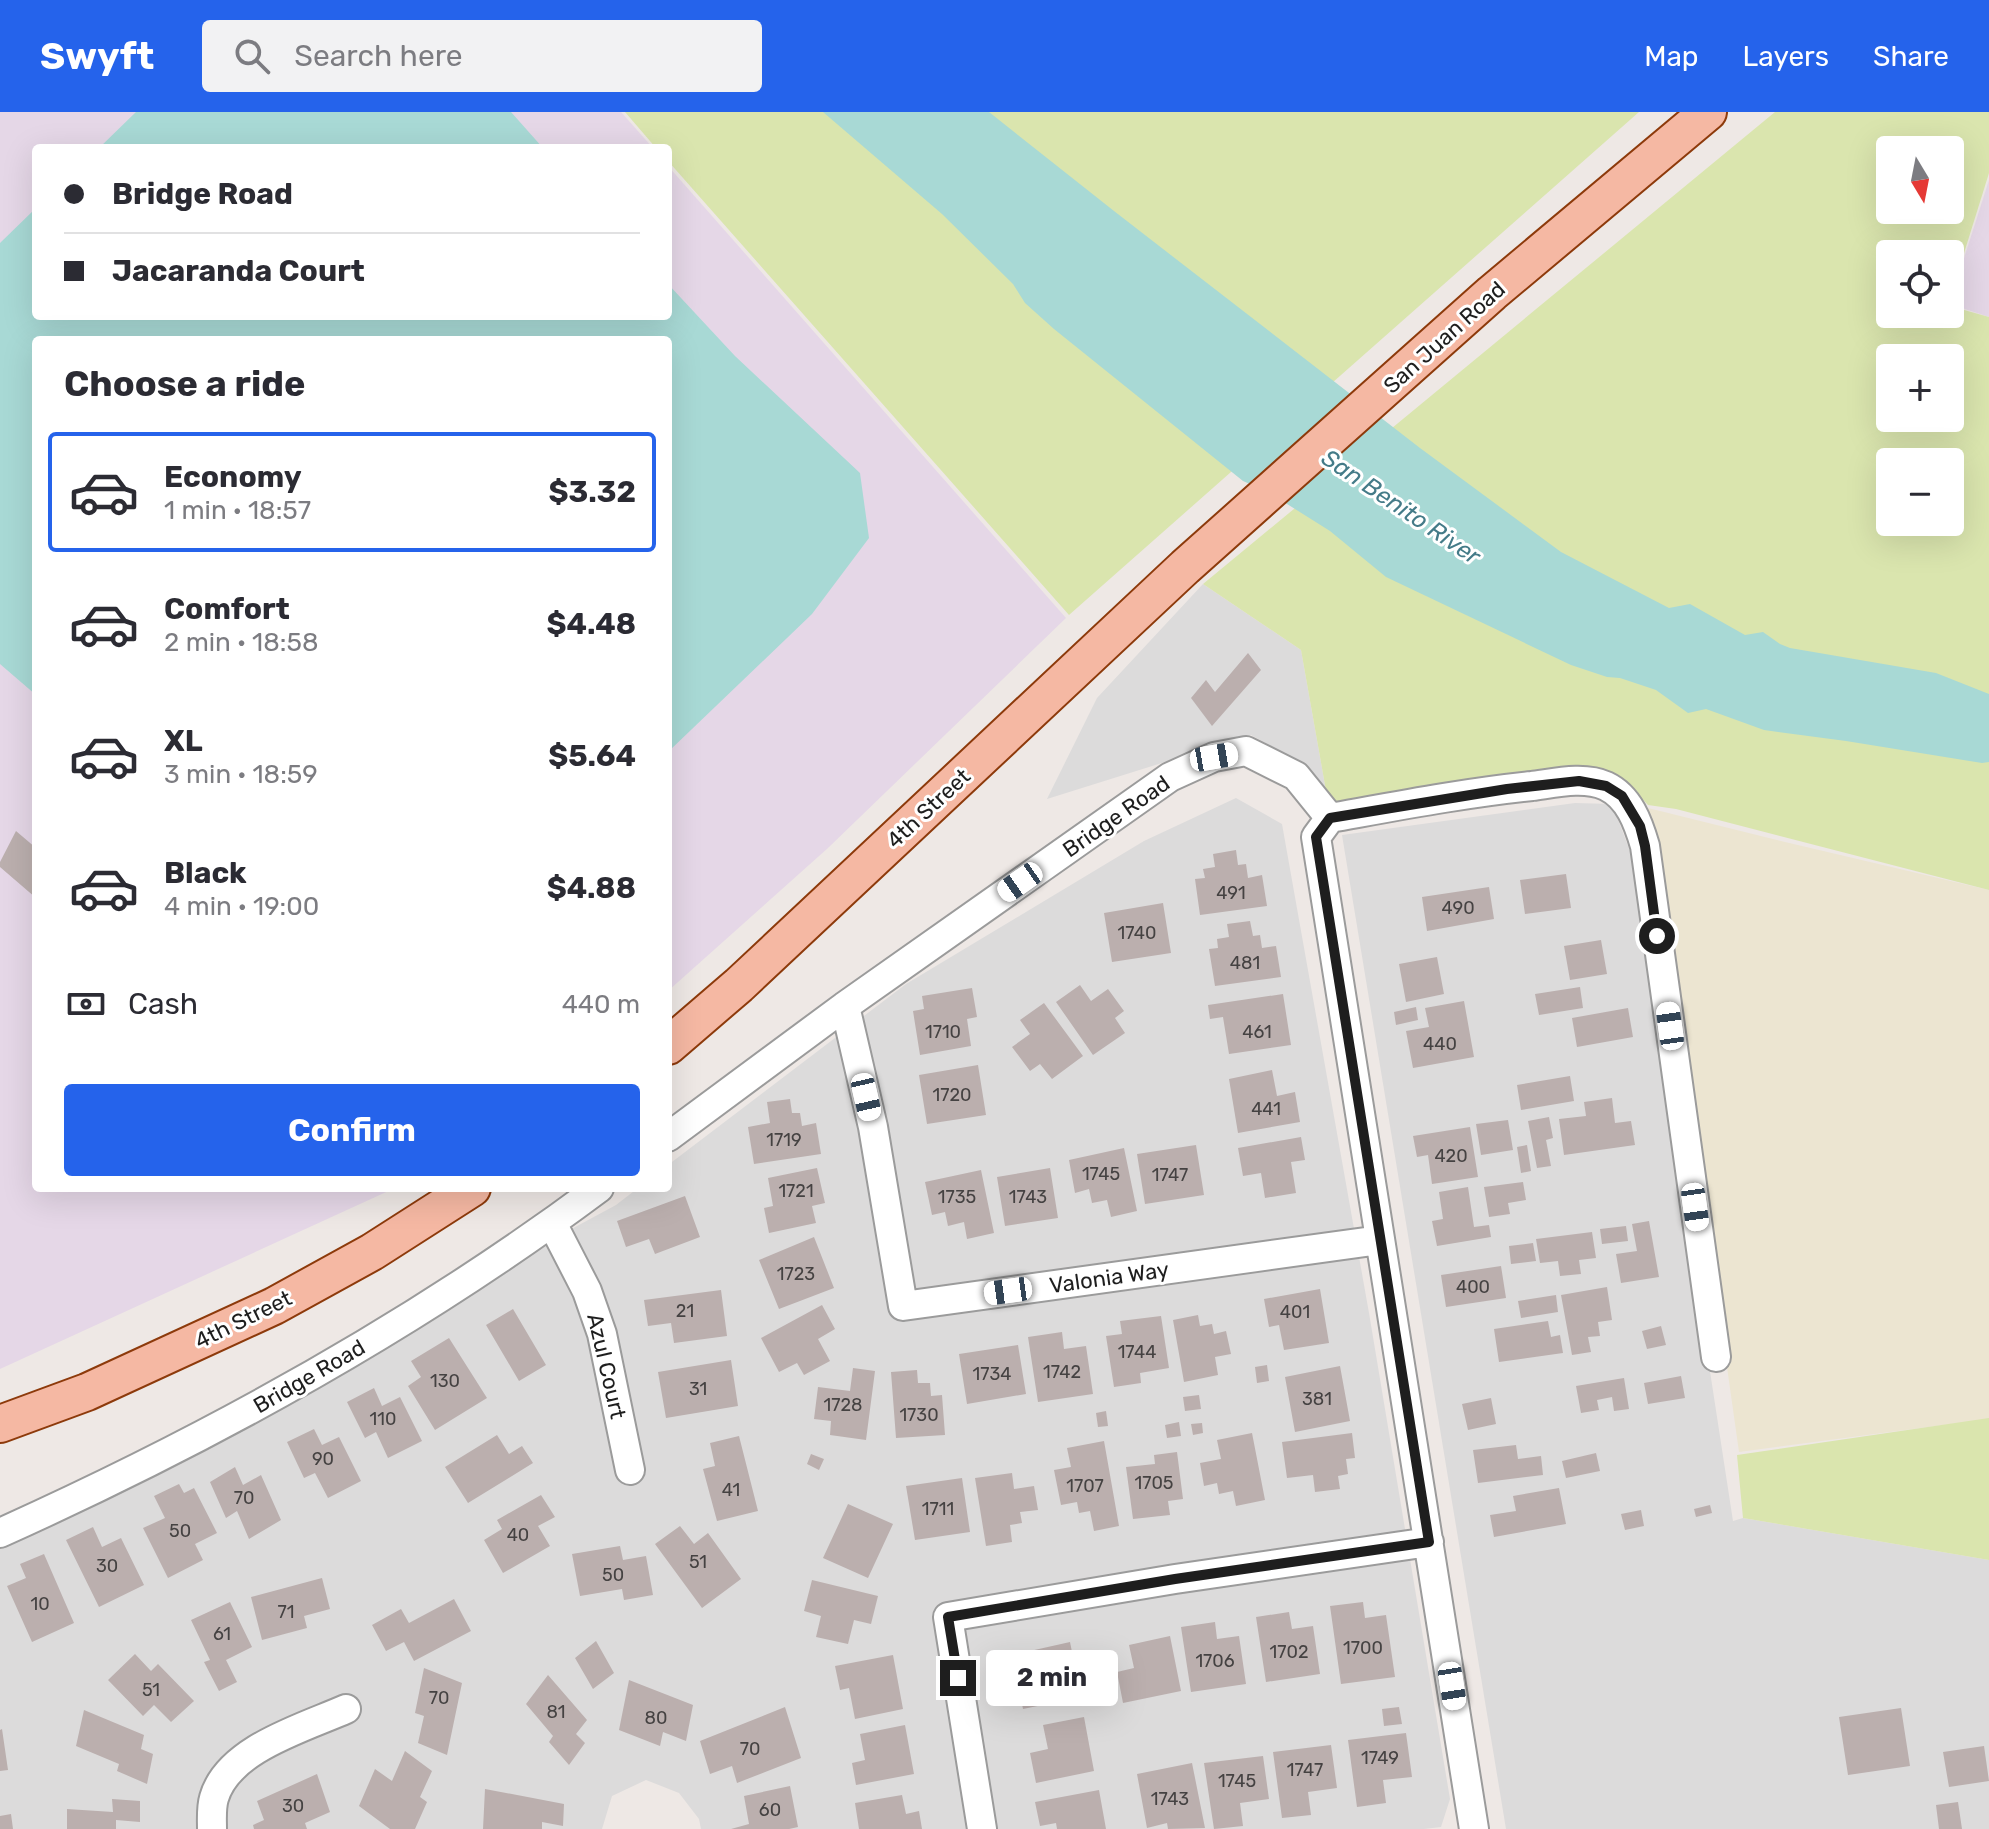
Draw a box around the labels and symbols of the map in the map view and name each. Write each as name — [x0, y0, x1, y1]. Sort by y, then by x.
north arrow — [1876, 136, 1964, 224]
street label: San Juan Road — [1378, 276, 1511, 399]
water label: San Benito River — [1316, 444, 1486, 571]
car — [1188, 741, 1240, 773]
street label: 4th Street — [881, 763, 976, 854]
street label: Bridge Road — [1058, 770, 1175, 863]
car — [993, 858, 1047, 906]
house number: 491 — [1216, 882, 1246, 904]
house number: 490 — [1441, 897, 1475, 919]
route start — [1639, 918, 1675, 954]
house number: 1740 — [1118, 922, 1156, 944]
house number: 481 — [1230, 952, 1260, 974]
car — [1655, 1001, 1685, 1051]
house number: 1710 — [925, 1021, 961, 1043]
house number: 461 — [1242, 1021, 1272, 1043]
house number: 440 — [1423, 1033, 1457, 1055]
car — [849, 1071, 883, 1123]
house number: 1720 — [933, 1084, 971, 1106]
house number: 441 — [1251, 1098, 1281, 1120]
house number: 1719 — [766, 1129, 802, 1151]
house number: 420 — [1434, 1145, 1468, 1167]
house number: 1745 — [1082, 1163, 1120, 1185]
house number: 1747 — [1152, 1164, 1188, 1186]
house number: 1721 — [778, 1180, 814, 1202]
car — [1680, 1182, 1710, 1232]
house number: 1735 — [938, 1186, 976, 1208]
house number: 1743 — [1009, 1186, 1047, 1208]
street label: Valonia Way — [1048, 1256, 1171, 1299]
house number: 1723 — [777, 1263, 815, 1285]
car — [983, 1276, 1033, 1306]
house number: 400 — [1456, 1276, 1490, 1298]
street label: 4th Street — [190, 1284, 297, 1355]
house number: 21 — [676, 1300, 694, 1322]
house number: 401 — [1280, 1301, 1310, 1323]
street label: Azul Court — [581, 1311, 632, 1422]
street label: Bridge Road — [249, 1334, 370, 1419]
house number: 1744 — [1118, 1341, 1156, 1363]
house number: 1742 — [1043, 1361, 1081, 1383]
house number: 1734 — [973, 1363, 1011, 1385]
house number: 130 — [430, 1370, 460, 1392]
house number: 31 — [689, 1378, 707, 1400]
house number: 381 — [1302, 1388, 1332, 1410]
house number: 1728 — [824, 1394, 862, 1416]
house number: 1730 — [899, 1404, 939, 1426]
house number: 110 — [370, 1408, 396, 1430]
house number: 90 — [312, 1448, 334, 1470]
house number: 1705 — [1134, 1472, 1174, 1494]
house number: 1707 — [1066, 1475, 1104, 1497]
house number: 41 — [722, 1479, 740, 1501]
house number: 70 — [234, 1487, 254, 1509]
house number: 1711 — [922, 1498, 954, 1520]
house number: 50 — [169, 1520, 191, 1542]
house number: 40 — [507, 1524, 529, 1546]
house number: 51 — [689, 1551, 707, 1573]
house number: 30 — [96, 1555, 118, 1577]
house number: 50 — [602, 1564, 624, 1586]
house number: 10 — [30, 1593, 50, 1615]
house number: 71 — [278, 1601, 294, 1623]
house number: 61 — [213, 1623, 231, 1645]
house number: 1700 — [1343, 1637, 1383, 1659]
house number: 1702 — [1270, 1641, 1308, 1663]
callout: 2 min — [986, 1650, 1118, 1706]
house number: 1706 — [1195, 1650, 1235, 1672]
route end — [940, 1660, 976, 1696]
car — [1436, 1660, 1468, 1712]
house number: 51 — [142, 1679, 160, 1701]
house number: 70 — [429, 1687, 449, 1709]
house number: 81 — [546, 1701, 566, 1723]
house number: 80 — [645, 1707, 667, 1729]
house number: 70 — [740, 1738, 760, 1760]
house number: 1749 — [1361, 1747, 1399, 1769]
house number: 1747 — [1287, 1759, 1323, 1781]
house number: 1745 — [1218, 1770, 1256, 1792]
house number: 1743 — [1151, 1788, 1189, 1810]
house number: 30 — [282, 1795, 304, 1817]
house number: 60 — [759, 1799, 781, 1821]

